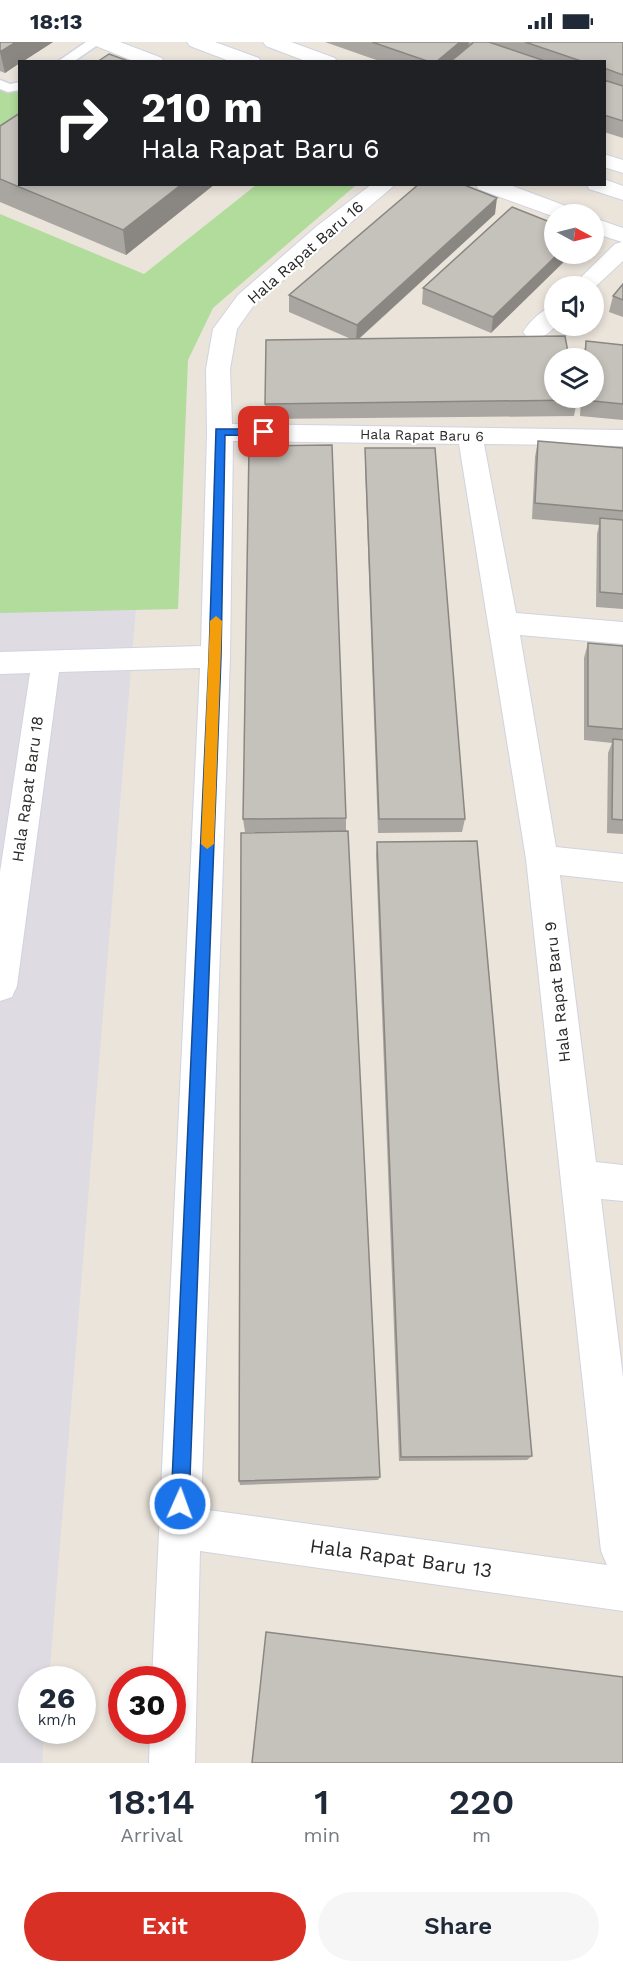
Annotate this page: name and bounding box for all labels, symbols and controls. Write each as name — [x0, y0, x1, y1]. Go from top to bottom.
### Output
text: 18:13 — [30, 9, 82, 34]
text: 210 m — [141, 83, 263, 132]
icon: right — [42, 84, 120, 162]
text: Hala Rapat Baru 6 — [141, 133, 380, 165]
street label: Hala Rapat Baru 16 — [243, 197, 367, 308]
north arrow — [544, 204, 604, 264]
map controls — [544, 204, 604, 408]
button: sound — [544, 276, 604, 336]
button: layers — [544, 348, 604, 408]
pin — [238, 406, 289, 457]
icon: arrive — [247, 415, 280, 448]
street label: Hala Rapat Baru 6 — [360, 426, 484, 444]
street label: Hala Rapat Baru 18 — [8, 715, 47, 863]
street label: Hala Rapat Baru 9 — [541, 921, 574, 1063]
position arrow — [148, 1472, 212, 1536]
street label: Hala Rapat Baru 13 — [308, 1533, 494, 1583]
speed limit sign: 30 — [108, 1666, 186, 1744]
text: 26 — [39, 1680, 75, 1715]
text: km/h — [38, 1711, 76, 1729]
text: 18:14 — [109, 1781, 195, 1823]
text: 1 — [314, 1781, 329, 1823]
text: 220 — [449, 1781, 514, 1823]
text: Arrival — [120, 1823, 183, 1847]
text: min — [303, 1823, 340, 1847]
text: m — [472, 1823, 491, 1847]
button: Exit — [24, 1892, 306, 1961]
button: Share — [318, 1892, 599, 1961]

